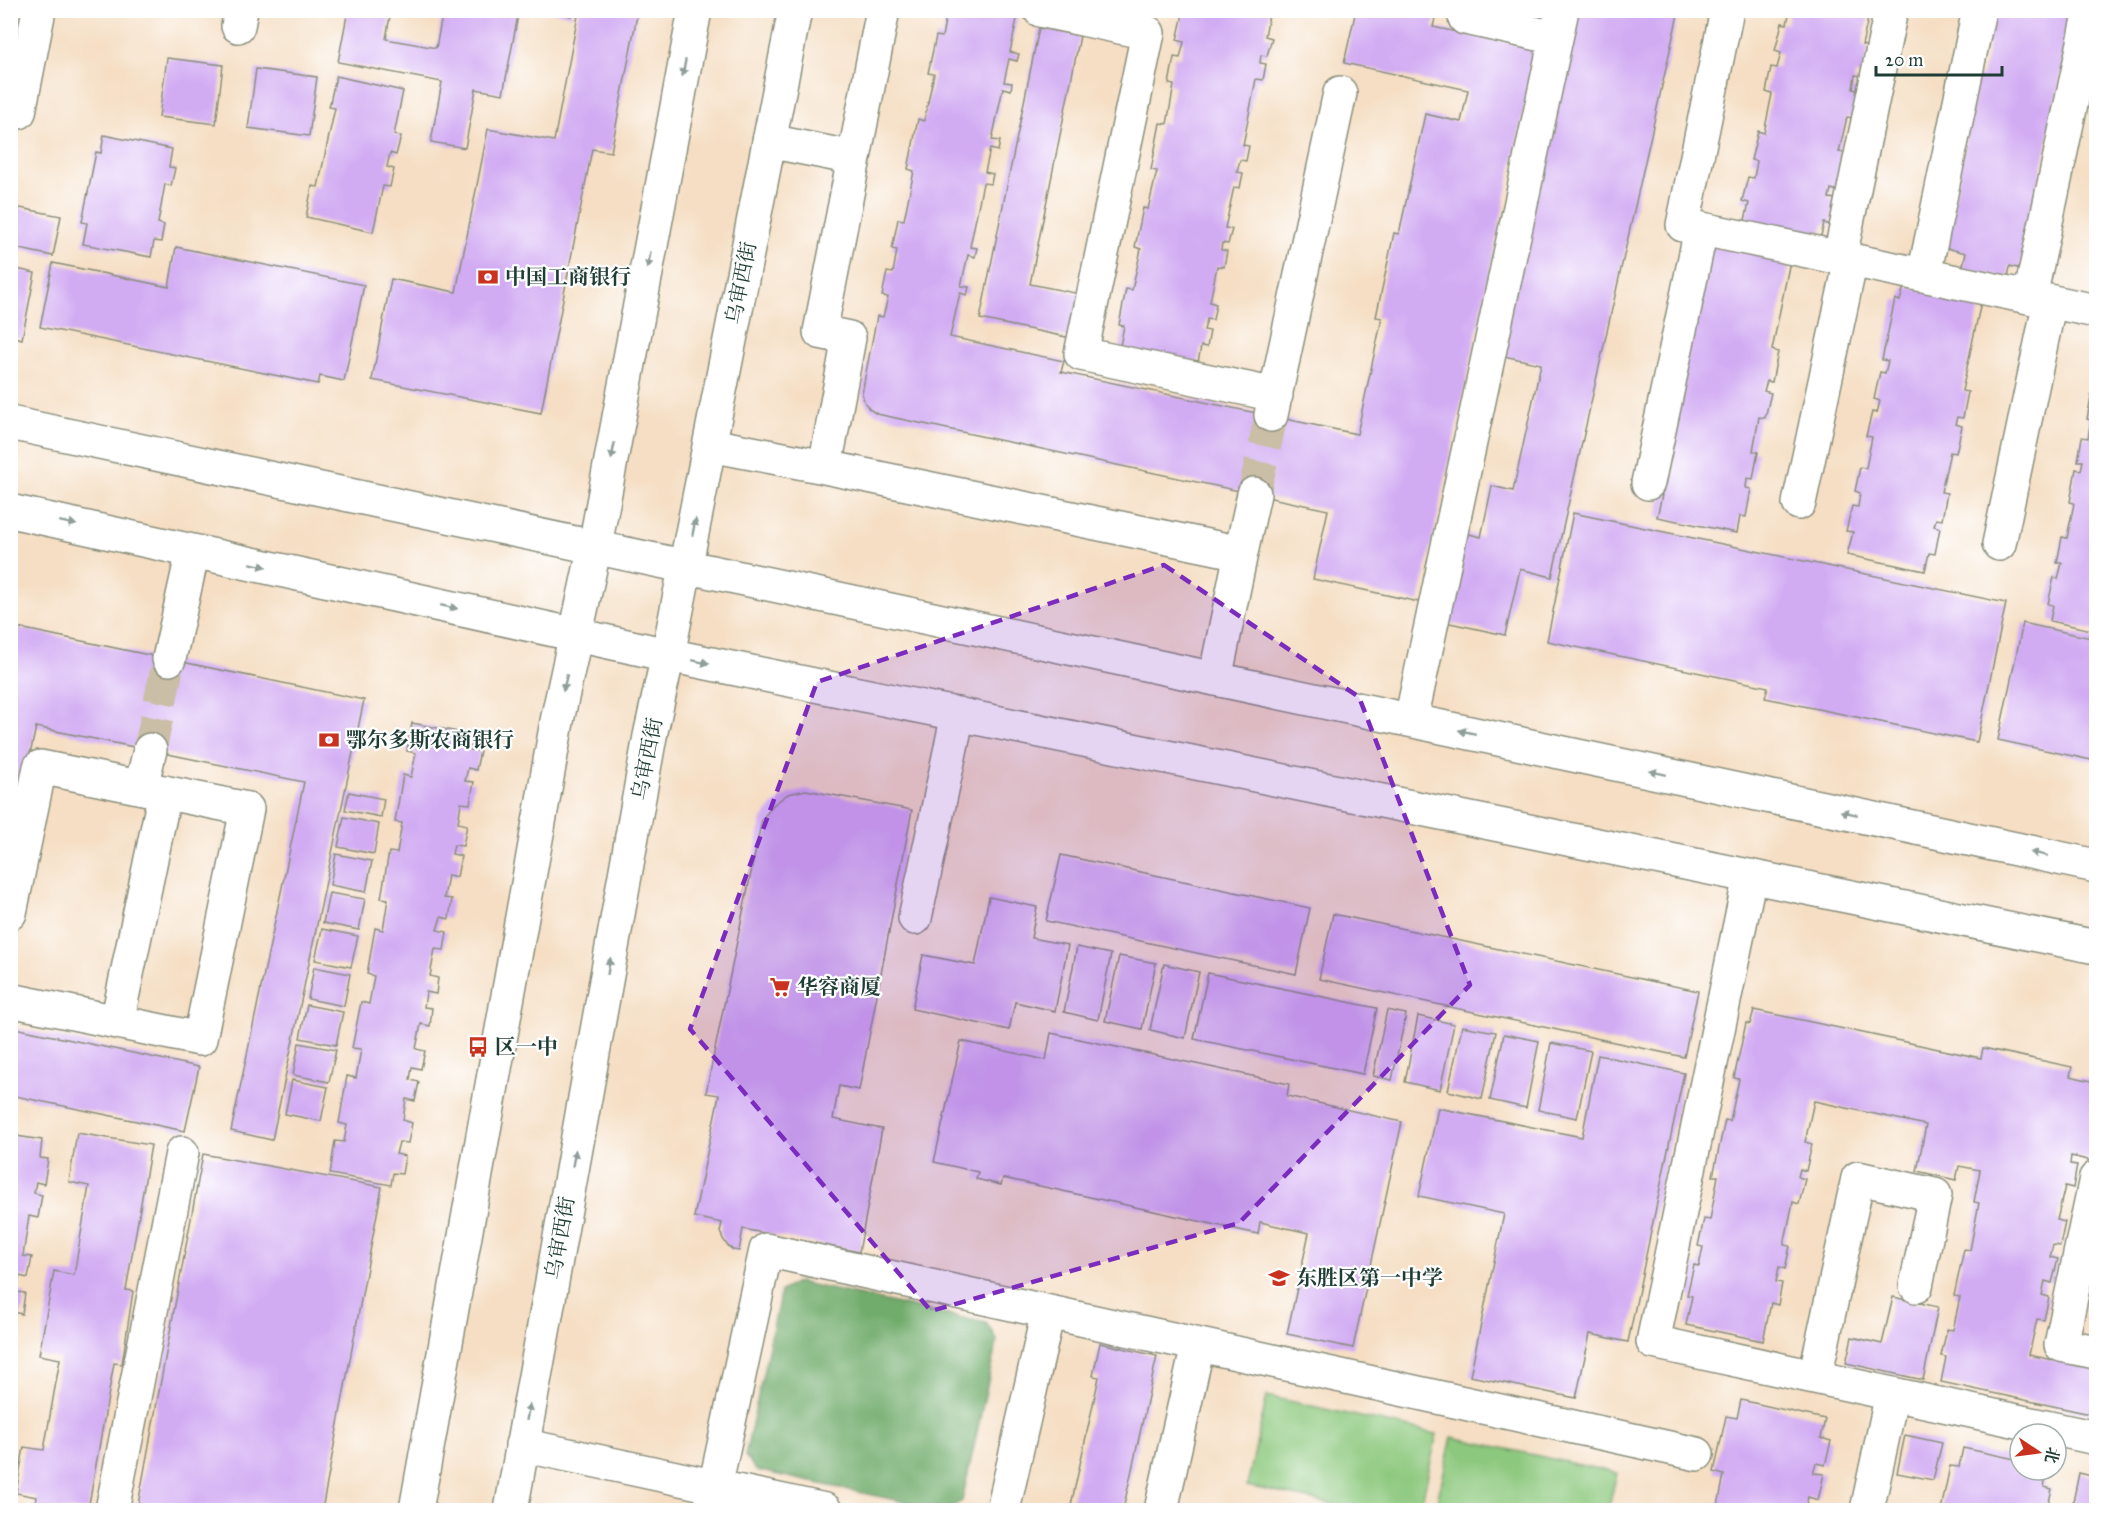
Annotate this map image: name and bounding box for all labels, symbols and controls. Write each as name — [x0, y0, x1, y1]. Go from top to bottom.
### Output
scale bar — [1876, 39, 2002, 77]
text: 20 m — [1885, 49, 1923, 71]
one-way arrow — [679, 59, 688, 78]
street label: 乌审西街 — [720, 239, 762, 327]
one-way arrow — [644, 250, 653, 269]
place label: 中国工商银行 — [505, 264, 631, 290]
bank icon: 中国工商银行 — [476, 265, 500, 289]
one-way arrow — [608, 442, 617, 461]
one-way arrow — [690, 517, 699, 536]
one-way arrow — [58, 519, 77, 528]
one-way arrow — [249, 561, 268, 570]
one-way arrow — [439, 603, 458, 612]
one-way arrow — [691, 658, 710, 667]
one-way arrow — [560, 674, 569, 693]
street label: 乌审西街 — [626, 715, 668, 803]
place label: 鄂尔多斯农商银行 — [346, 727, 514, 753]
one-way arrow — [1457, 727, 1476, 736]
bank icon: 鄂尔多斯农商银行 — [317, 728, 341, 752]
one-way arrow — [1649, 767, 1667, 777]
one-way arrow — [1839, 808, 1858, 817]
one-way arrow — [2030, 849, 2049, 858]
one-way arrow — [605, 956, 614, 975]
place label: 华容商厦 — [797, 974, 881, 1000]
supermarket icon: 华容商厦 — [768, 975, 792, 999]
place label: 区一中 — [495, 1034, 558, 1060]
bus stop icon: 区一中 — [466, 1035, 490, 1059]
one-way arrow — [570, 1148, 579, 1167]
street label: 乌审西街 — [540, 1194, 580, 1282]
place label: 东胜区第一中学 — [1296, 1265, 1443, 1291]
school or university icon: 东胜区第一中学 — [1267, 1266, 1291, 1290]
one-way arrow — [524, 1402, 533, 1421]
north arrow — [2008, 1422, 2068, 1482]
text: 北 — [2041, 1445, 2063, 1465]

